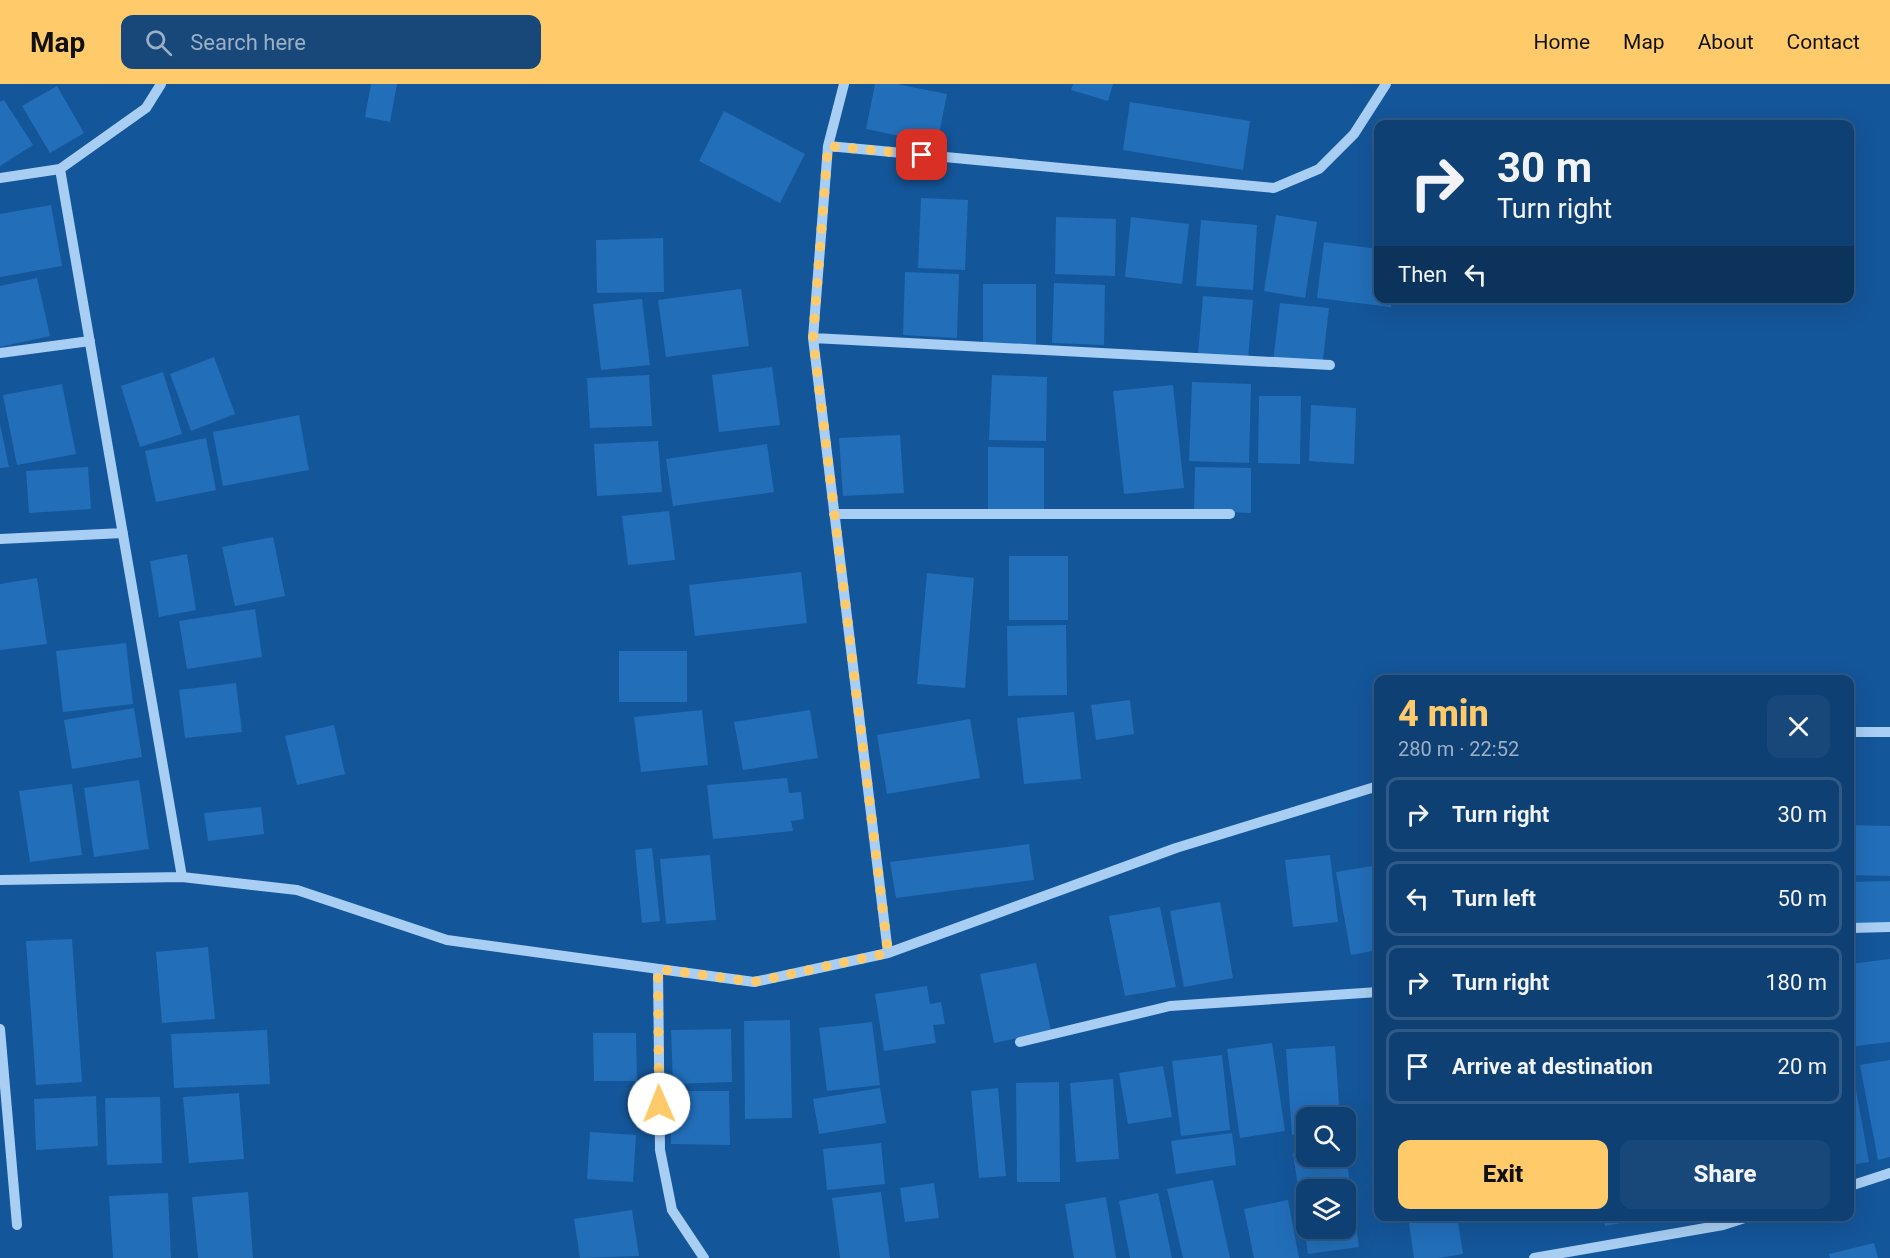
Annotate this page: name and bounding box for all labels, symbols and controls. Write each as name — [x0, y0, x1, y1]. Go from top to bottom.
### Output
search box — [121, 15, 541, 69]
text: Map — [30, 26, 85, 59]
icon: search — [142, 26, 175, 59]
text: Search here — [190, 30, 306, 55]
text: Home — [1534, 30, 1590, 54]
text: Map — [1623, 30, 1665, 54]
text: About — [1698, 30, 1754, 54]
text: Contact — [1787, 30, 1860, 54]
pin — [896, 129, 947, 180]
icon: arrive — [905, 138, 938, 171]
text: 30 m — [1497, 143, 1592, 192]
icon: right — [1398, 144, 1476, 222]
text: Turn right — [1497, 193, 1612, 225]
icon: left — [1459, 258, 1492, 291]
text: Then — [1398, 262, 1447, 287]
text: 4 min — [1398, 693, 1489, 735]
button: close — [1767, 695, 1830, 758]
text: 280 m · 22:52 — [1398, 737, 1519, 761]
icon: right — [1401, 798, 1434, 831]
text: Turn right — [1452, 802, 1549, 827]
text: 30 m — [1778, 802, 1827, 827]
icon: left — [1401, 882, 1434, 915]
text: Turn left — [1452, 886, 1536, 911]
text: 50 m — [1778, 886, 1827, 911]
icon: right — [1401, 966, 1434, 999]
text: Turn right — [1452, 970, 1549, 995]
text: 180 m — [1765, 970, 1827, 995]
icon: arrive — [1401, 1050, 1434, 1083]
text: Arrive at destination — [1452, 1054, 1653, 1079]
text: 20 m — [1778, 1054, 1827, 1079]
position arrow — [627, 1072, 691, 1136]
map controls — [1296, 1107, 1356, 1239]
button: search — [1296, 1107, 1356, 1167]
button: Exit — [1398, 1140, 1608, 1209]
button: Share — [1620, 1140, 1830, 1209]
button: layers — [1296, 1179, 1356, 1239]

